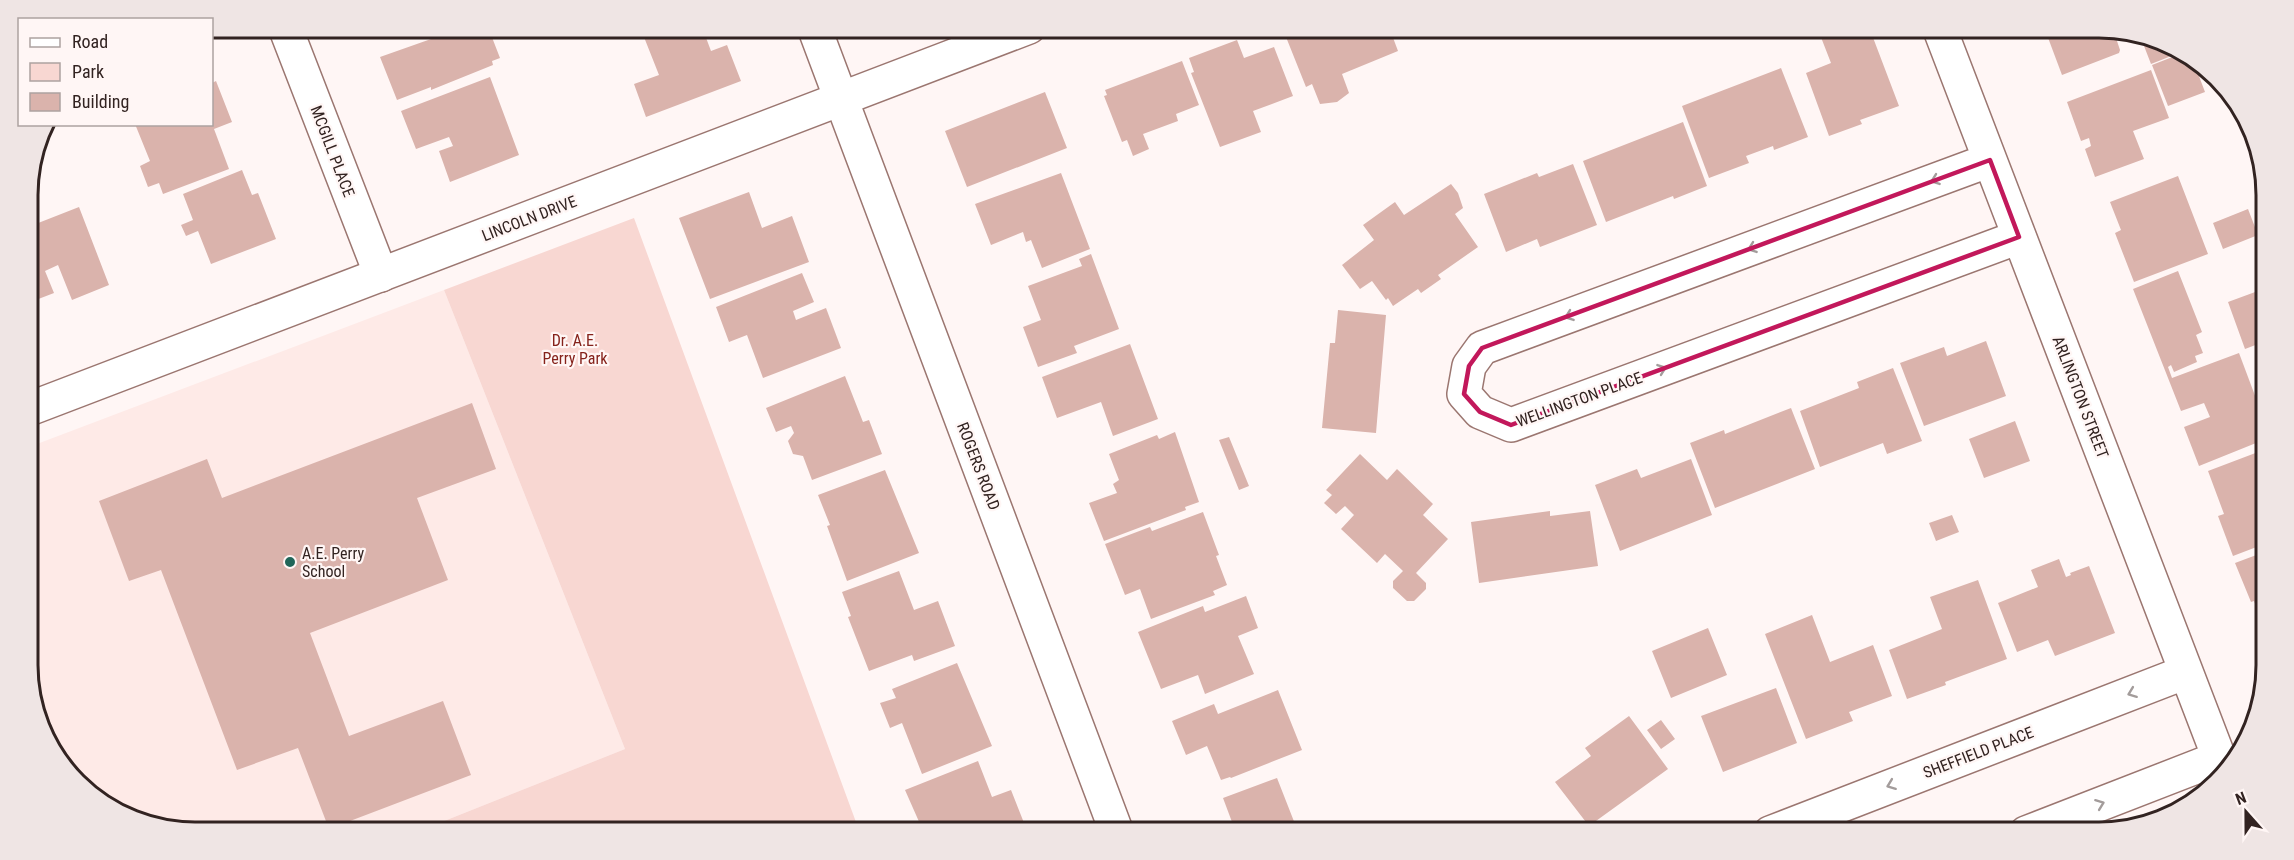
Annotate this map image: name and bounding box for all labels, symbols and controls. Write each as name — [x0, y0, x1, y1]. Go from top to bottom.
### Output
legend — [18, 18, 213, 126]
text: Road — [72, 31, 108, 52]
text: Park — [72, 61, 104, 82]
text: Building — [72, 91, 129, 112]
street label: MCGILL PLACE — [306, 103, 359, 200]
one-way arrow — [1930, 173, 1941, 186]
street label: LINCOLN DRIVE — [479, 192, 579, 245]
one-way arrow — [1747, 241, 1758, 254]
one-way arrow — [1564, 309, 1575, 321]
park label: Dr. A.E. Perry Park — [542, 331, 608, 368]
street label: ARLINGTON STREET — [2048, 333, 2113, 461]
one-way arrow — [1656, 364, 1667, 376]
street label: WELLINGTON PLACE — [1514, 368, 1645, 431]
street label: ROGERS ROAD — [953, 420, 1004, 513]
place label: A.E. Perry School — [302, 544, 364, 581]
marker: A.E. Perry School — [283, 555, 297, 569]
one-way arrow — [2127, 685, 2137, 698]
street label: SHEFFIELD PLACE — [1920, 723, 2036, 782]
one-way arrow — [1886, 778, 1897, 790]
north arrow — [2216, 782, 2276, 842]
text: N — [2233, 788, 2249, 809]
one-way arrow — [2094, 799, 2105, 811]

